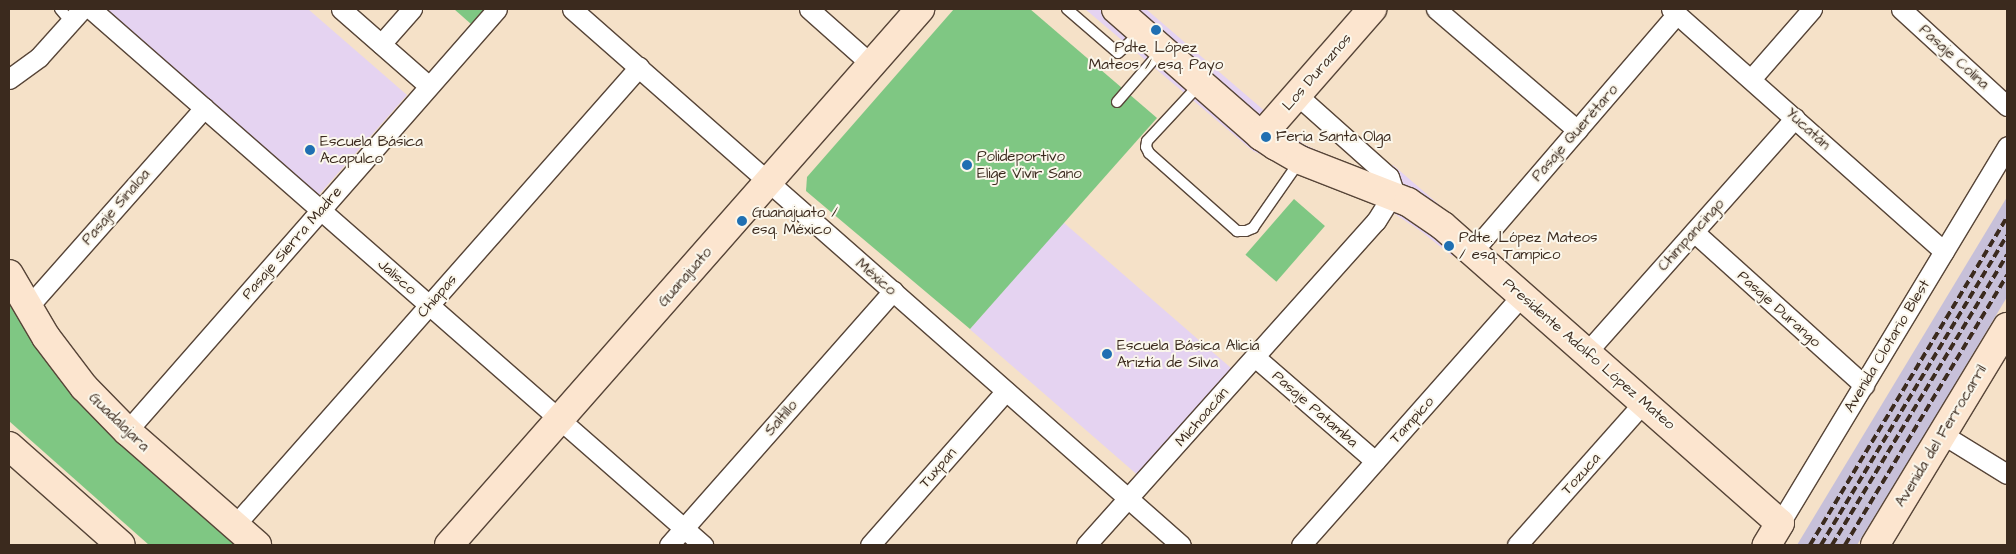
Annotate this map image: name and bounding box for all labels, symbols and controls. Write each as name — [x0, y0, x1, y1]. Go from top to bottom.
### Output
street label: Pasaje Colina — [1915, 21, 1993, 93]
marker: Pdte. López Mateos / esq. Payo — [1150, 24, 1162, 36]
street label: Los Duraznos — [1279, 30, 1355, 114]
place label: Pdte. López Mateos / esq. Payo — [1089, 38, 1223, 73]
street label: Pasaje Querétaro — [1528, 81, 1622, 185]
street label: Yucatán — [1782, 104, 1834, 154]
place label: Feria Santa Olga — [1276, 128, 1391, 146]
marker: Feria Santa Olga — [1260, 131, 1272, 143]
place label: Escuela Básica Acapulco — [320, 132, 423, 167]
marker: Escuela Básica Acapulco — [304, 144, 316, 156]
place label: Polideportivo Elige Vivir Sano — [977, 147, 1082, 182]
marker: Polideportivo Elige Vivir Sano — [961, 159, 973, 171]
street label: Pasaje Sinaloa — [78, 165, 154, 249]
street label: Pasaje Sierra Madre — [238, 183, 346, 303]
street label: Chimpancingo — [1654, 195, 1728, 275]
place label: Guanajuato / esq. México — [752, 203, 838, 238]
marker: Guanajuato / esq. México — [736, 215, 748, 227]
place label: Pdte. López Mateos / esq. Tampico — [1459, 228, 1597, 263]
marker: Pdte. López Mateos / esq. Tampico — [1443, 240, 1455, 252]
street label: Guanajuato — [654, 243, 716, 311]
street label: Jalisco — [374, 255, 420, 299]
street label: México — [852, 255, 900, 299]
street label: Pasaje Durango — [1734, 267, 1824, 351]
street label: Chiapas — [413, 271, 461, 321]
street label: Presidente Adolfo López Mateo — [1499, 274, 1679, 434]
street label: Avenida Clotario Blest — [1840, 276, 1934, 416]
place label: Escuela Básica Alicia Ariztía de Silva — [1117, 336, 1259, 371]
marker: Escuela Básica Alicia Ariztía de Silva — [1101, 348, 1113, 360]
street label: Avenida del Ferrocarril — [1891, 362, 1991, 510]
street label: Pasaje Patamba — [1268, 367, 1362, 451]
street label: Michoacán — [1171, 384, 1233, 450]
street label: Guadalajara — [85, 389, 153, 455]
street label: Tampico — [1386, 393, 1438, 447]
street label: Saltillo — [761, 397, 801, 439]
street label: Tuxpan — [916, 444, 960, 492]
street label: Tozuca — [1558, 449, 1604, 499]

